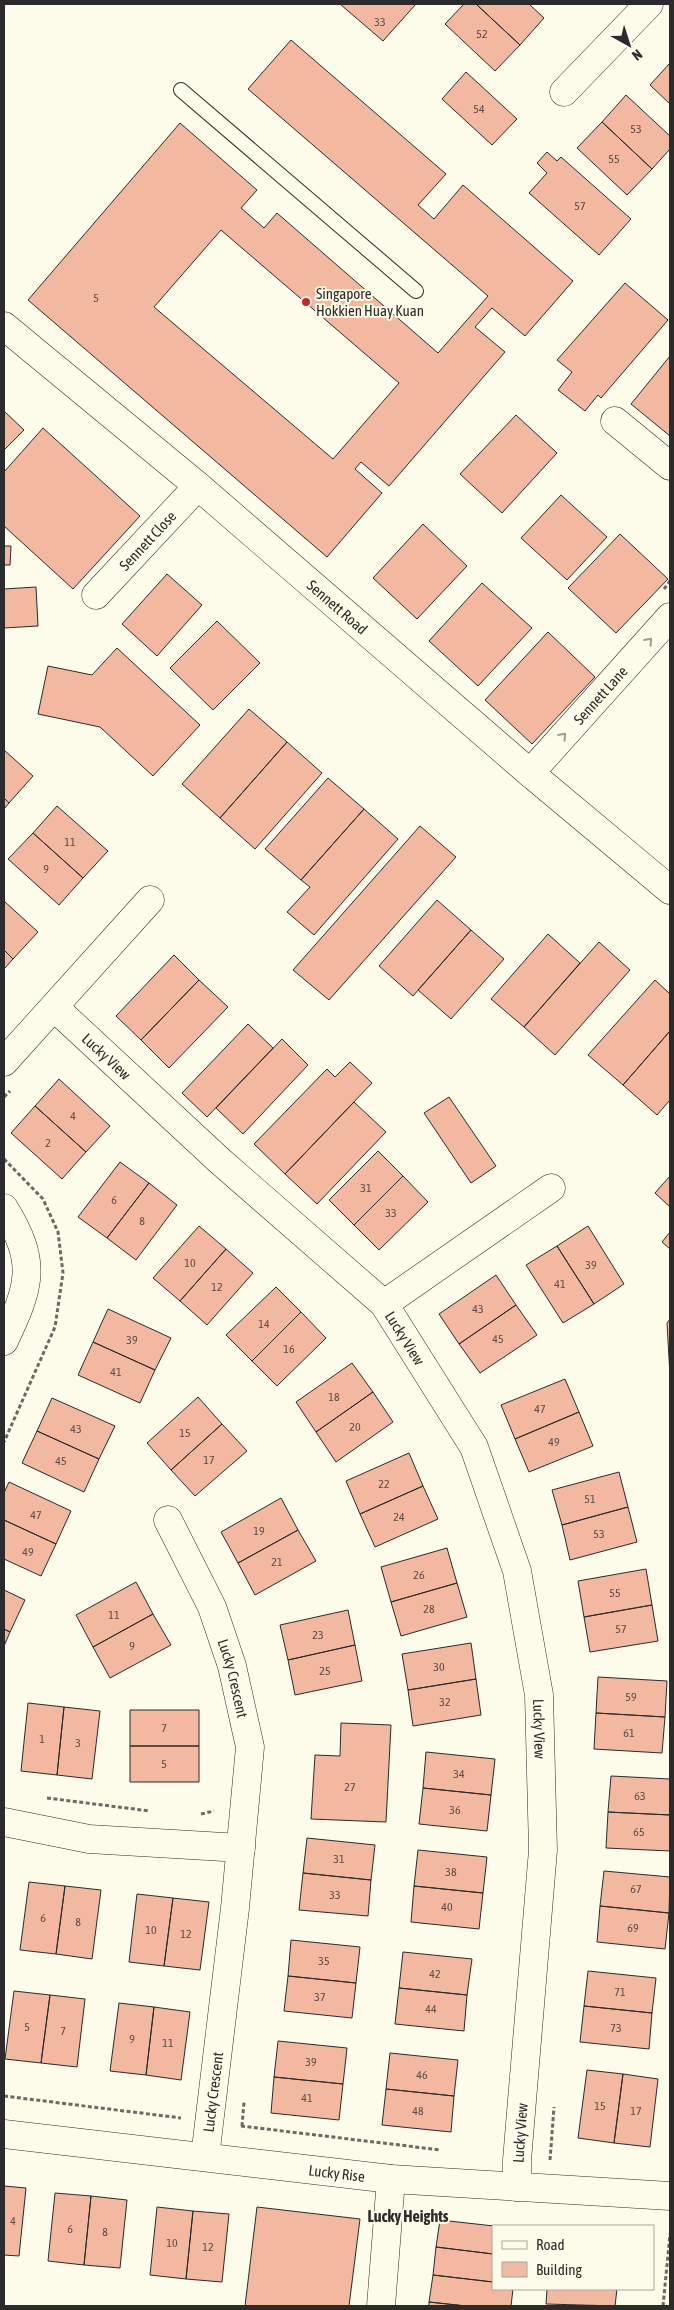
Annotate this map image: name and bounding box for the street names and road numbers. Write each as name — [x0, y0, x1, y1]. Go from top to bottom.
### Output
street label: Sennett Close — [115, 507, 179, 573]
street label: Sennett Road — [304, 576, 371, 637]
street label: Sennett Lane — [570, 662, 631, 727]
street label: Lucky View — [79, 1029, 135, 1083]
street label: Lucky View — [382, 1308, 428, 1368]
street label: Lucky Crescent — [215, 1637, 252, 1719]
street label: Lucky View — [531, 1699, 549, 1759]
street label: Lucky Crescent — [200, 2051, 226, 2133]
street label: Lucky View — [509, 2103, 531, 2163]
street label: Lucky Rise — [308, 2161, 366, 2184]

